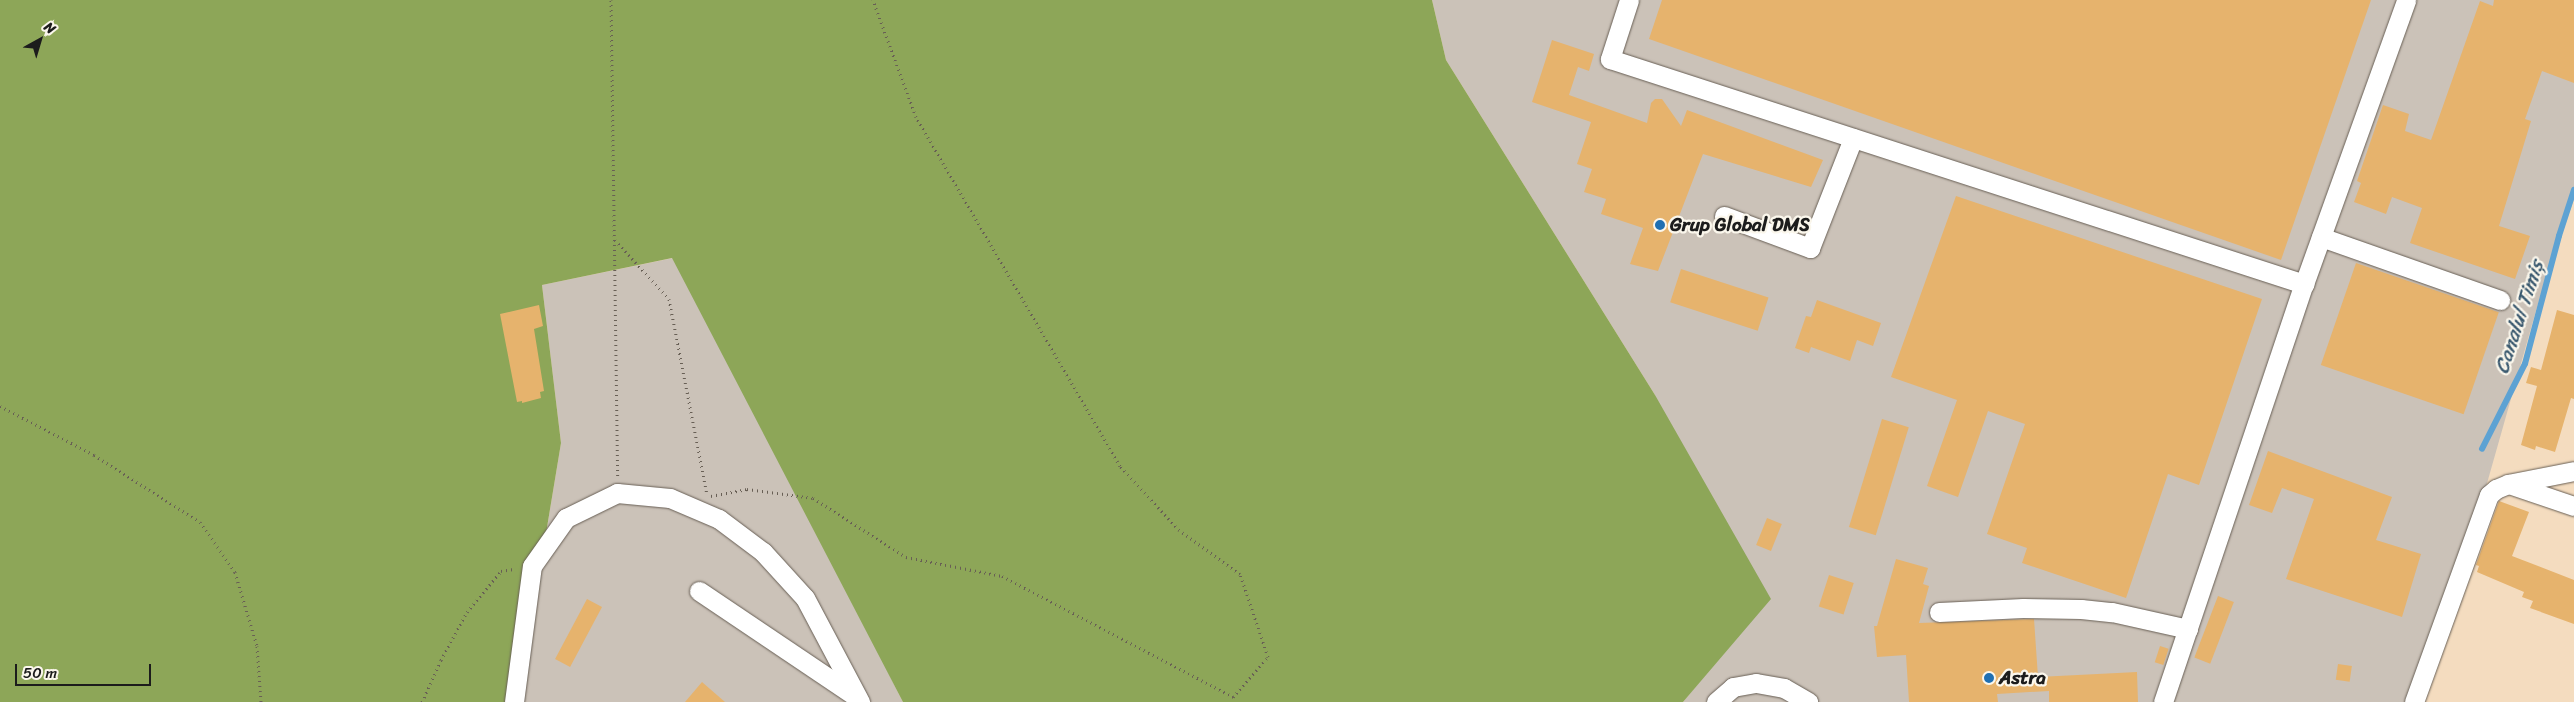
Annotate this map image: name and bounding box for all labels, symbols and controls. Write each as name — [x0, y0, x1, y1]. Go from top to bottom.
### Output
north arrow — [15, 15, 65, 65]
text: N — [38, 15, 61, 41]
place label: Grup Global DMS — [1670, 214, 1809, 236]
marker: Grup Global DMS — [1654, 219, 1666, 231]
water label: Canalul Timiș — [2489, 257, 2549, 377]
scale bar — [18, 654, 154, 686]
text: 50 m — [23, 660, 57, 686]
place label: Astra — [1999, 667, 2046, 689]
marker: Astra — [1983, 672, 1995, 684]

